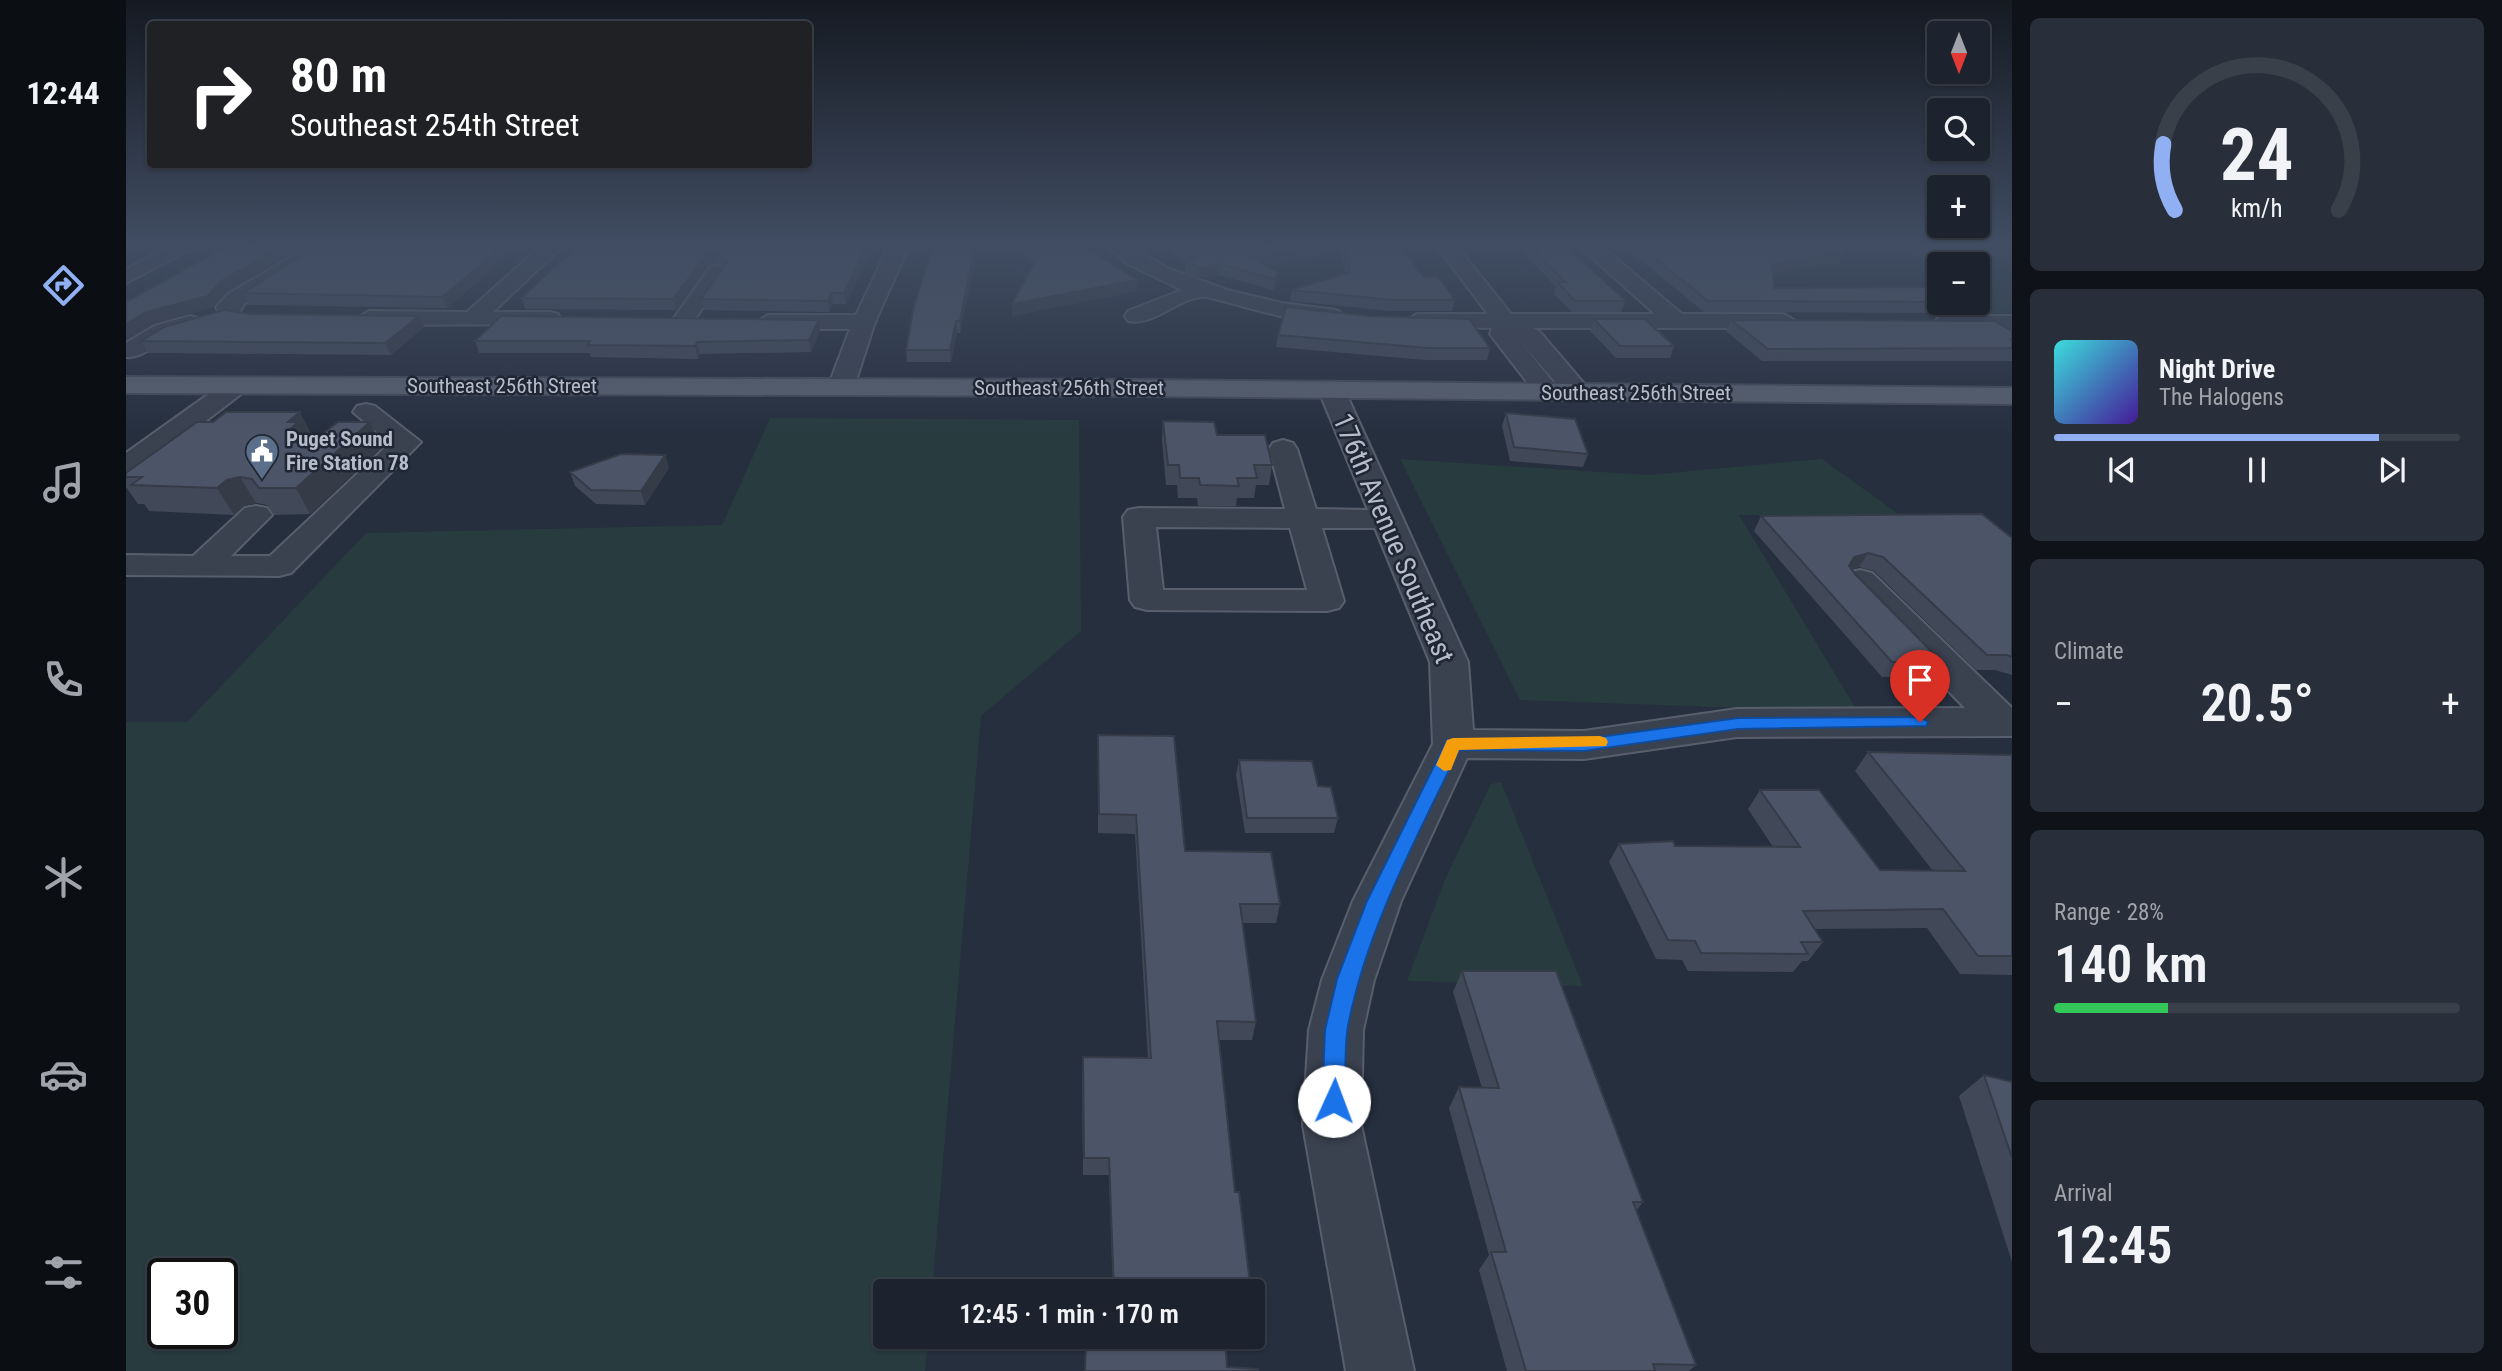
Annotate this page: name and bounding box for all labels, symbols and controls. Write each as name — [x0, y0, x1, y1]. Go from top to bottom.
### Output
north arrow — [1927, 21, 1990, 84]
map controls — [1927, 21, 1990, 315]
text: 80 m — [290, 47, 387, 104]
icon: right — [175, 49, 266, 140]
text: 12:44 — [26, 74, 100, 112]
button: search — [1927, 98, 1990, 161]
text: Southeast 254th Street — [290, 106, 579, 144]
text: 24 — [2220, 113, 2294, 199]
button: + — [1927, 175, 1990, 238]
text: km/h — [2231, 194, 2283, 223]
button: − — [1927, 252, 1990, 315]
icon: directions — [39, 261, 88, 310]
text: Night Drive — [2159, 354, 2275, 384]
street label: Southeast 256th Street — [407, 374, 597, 398]
street label: Southeast 256th Street — [974, 376, 1164, 400]
street label: Southeast 256th Street — [1541, 381, 1731, 405]
text: The Halogens — [2159, 384, 2284, 411]
street label: 176th Avenue Southeast — [1326, 408, 1461, 668]
place label: Puget Sound Fire Station 78 — [286, 427, 409, 475]
public building icon: Puget Sound Fire Station 78 — [243, 432, 281, 481]
icon: previous — [2103, 451, 2141, 489]
icon: pause — [2238, 451, 2276, 489]
icon: next — [2373, 451, 2411, 489]
icon: music — [39, 458, 88, 507]
text: Climate — [2054, 638, 2124, 665]
pin — [1890, 650, 1950, 722]
icon: phone — [39, 655, 88, 704]
icon: arrive — [1901, 661, 1939, 699]
text: 20.5° — [2200, 673, 2314, 734]
text: − — [2054, 682, 2073, 726]
text: + — [2441, 682, 2460, 726]
icon: climate — [39, 853, 88, 902]
text: Range · 28% — [2054, 899, 2164, 926]
text: 140 km — [2054, 934, 2208, 995]
icon: car — [39, 1050, 88, 1099]
position arrow — [1297, 1064, 1371, 1138]
text: Arrival — [2054, 1180, 2113, 1207]
text: 12:45 — [2054, 1215, 2172, 1276]
icon: filters — [39, 1248, 88, 1297]
speed limit sign: 30 — [147, 1258, 238, 1349]
text: 12:45 · 1 min · 170 m — [959, 1299, 1179, 1329]

